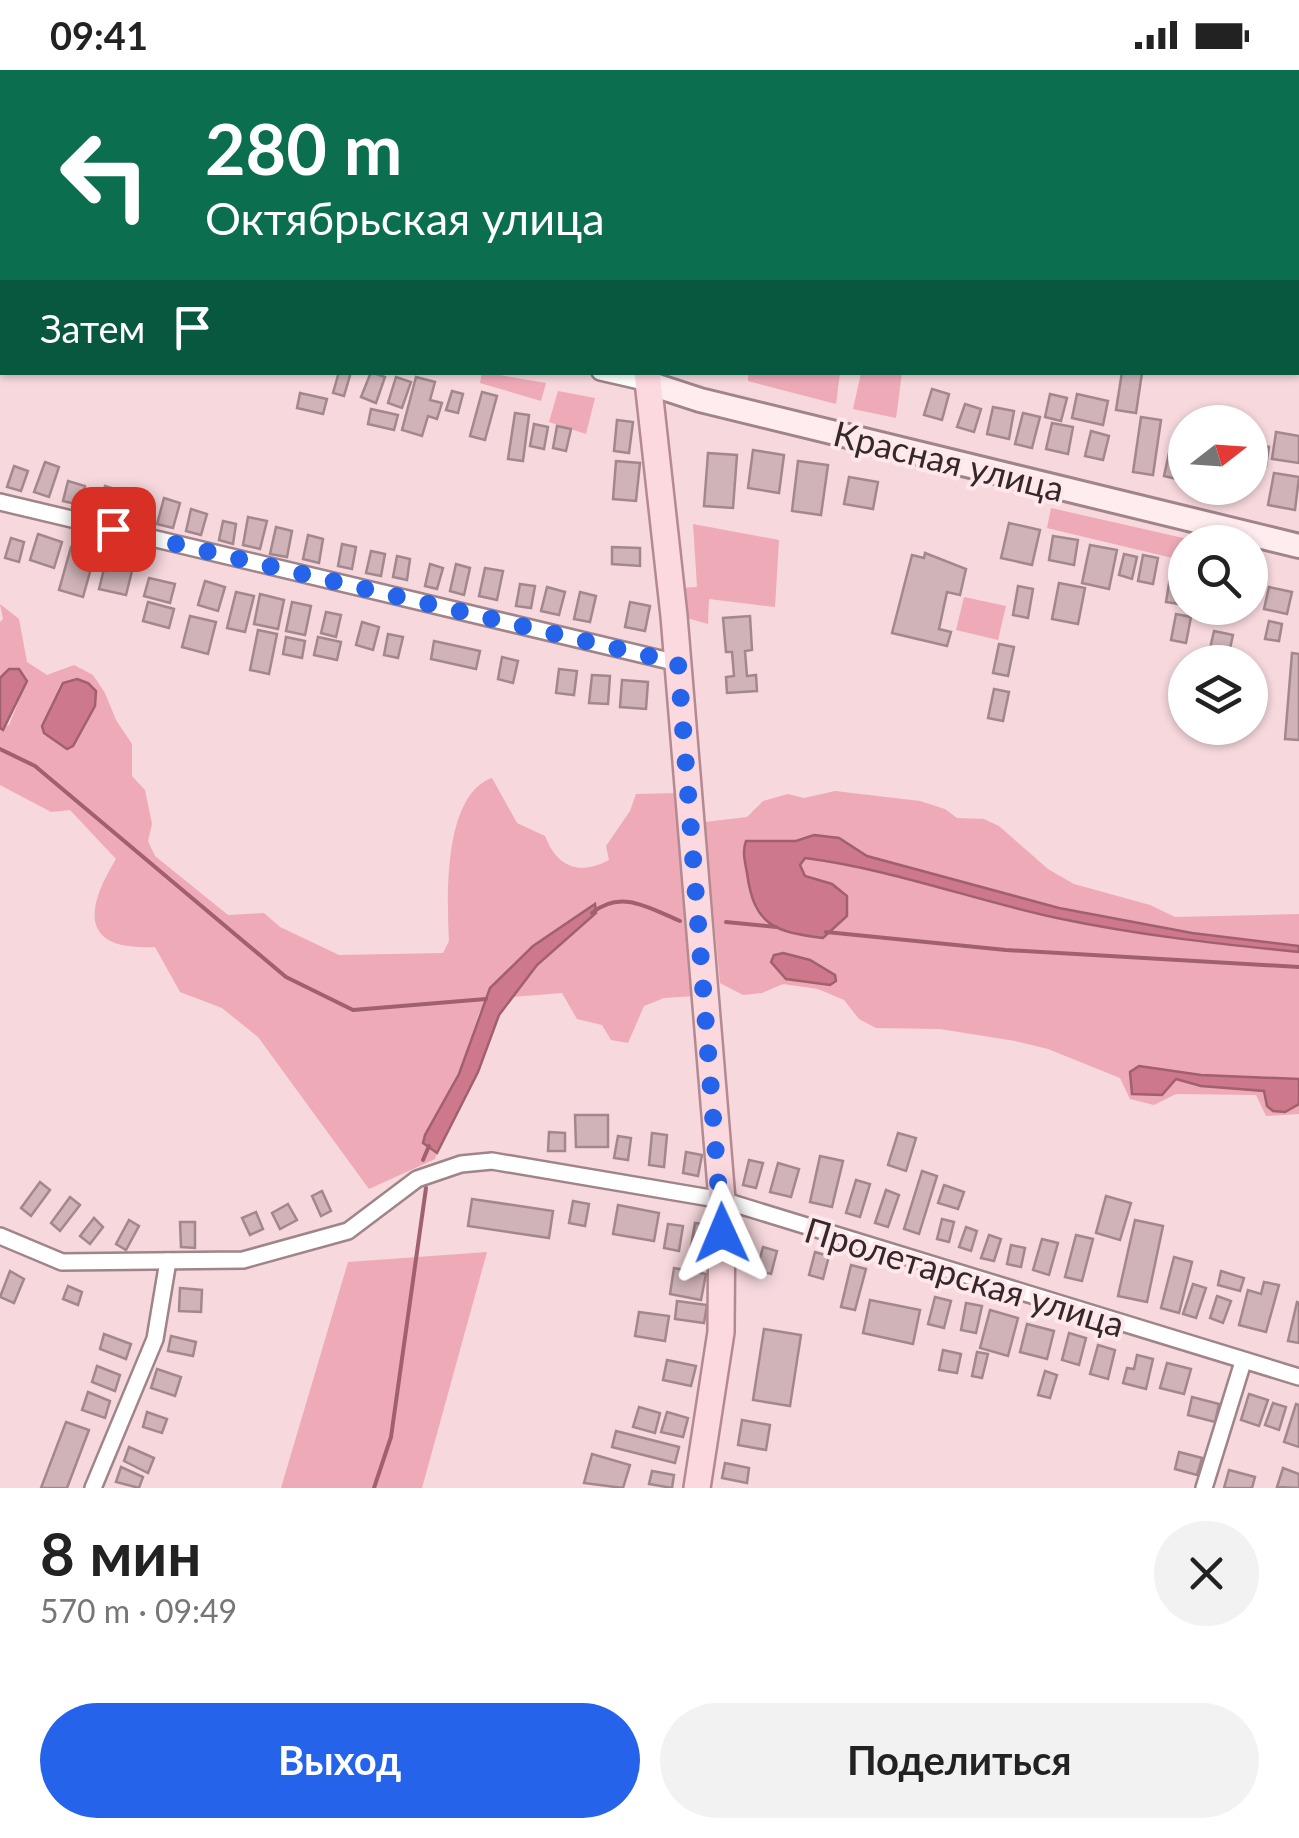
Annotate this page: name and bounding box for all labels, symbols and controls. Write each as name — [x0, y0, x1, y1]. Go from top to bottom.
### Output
text: 09:41 — [50, 12, 148, 58]
text: 280 m — [205, 106, 402, 190]
icon: left — [40, 110, 170, 240]
text: Октябрьская улица — [205, 191, 605, 245]
icon: arrive — [165, 300, 220, 355]
text: Затем — [40, 305, 145, 351]
north arrow — [1168, 405, 1268, 505]
map controls — [1168, 405, 1268, 745]
street label: Красная улица — [830, 411, 1068, 509]
pin — [71, 487, 156, 572]
icon: arrive — [86, 502, 141, 557]
button: search — [1168, 525, 1268, 625]
button: layers — [1168, 645, 1268, 745]
position arrow — [670, 1181, 774, 1285]
street label: Пролетарская улица — [800, 1207, 1130, 1345]
text: 8 мин — [40, 1517, 202, 1589]
button: close — [1154, 1521, 1259, 1626]
text: 570 m · 09:49 — [40, 1591, 237, 1630]
button: Выход — [40, 1703, 640, 1818]
button: Поделиться — [660, 1703, 1259, 1818]

